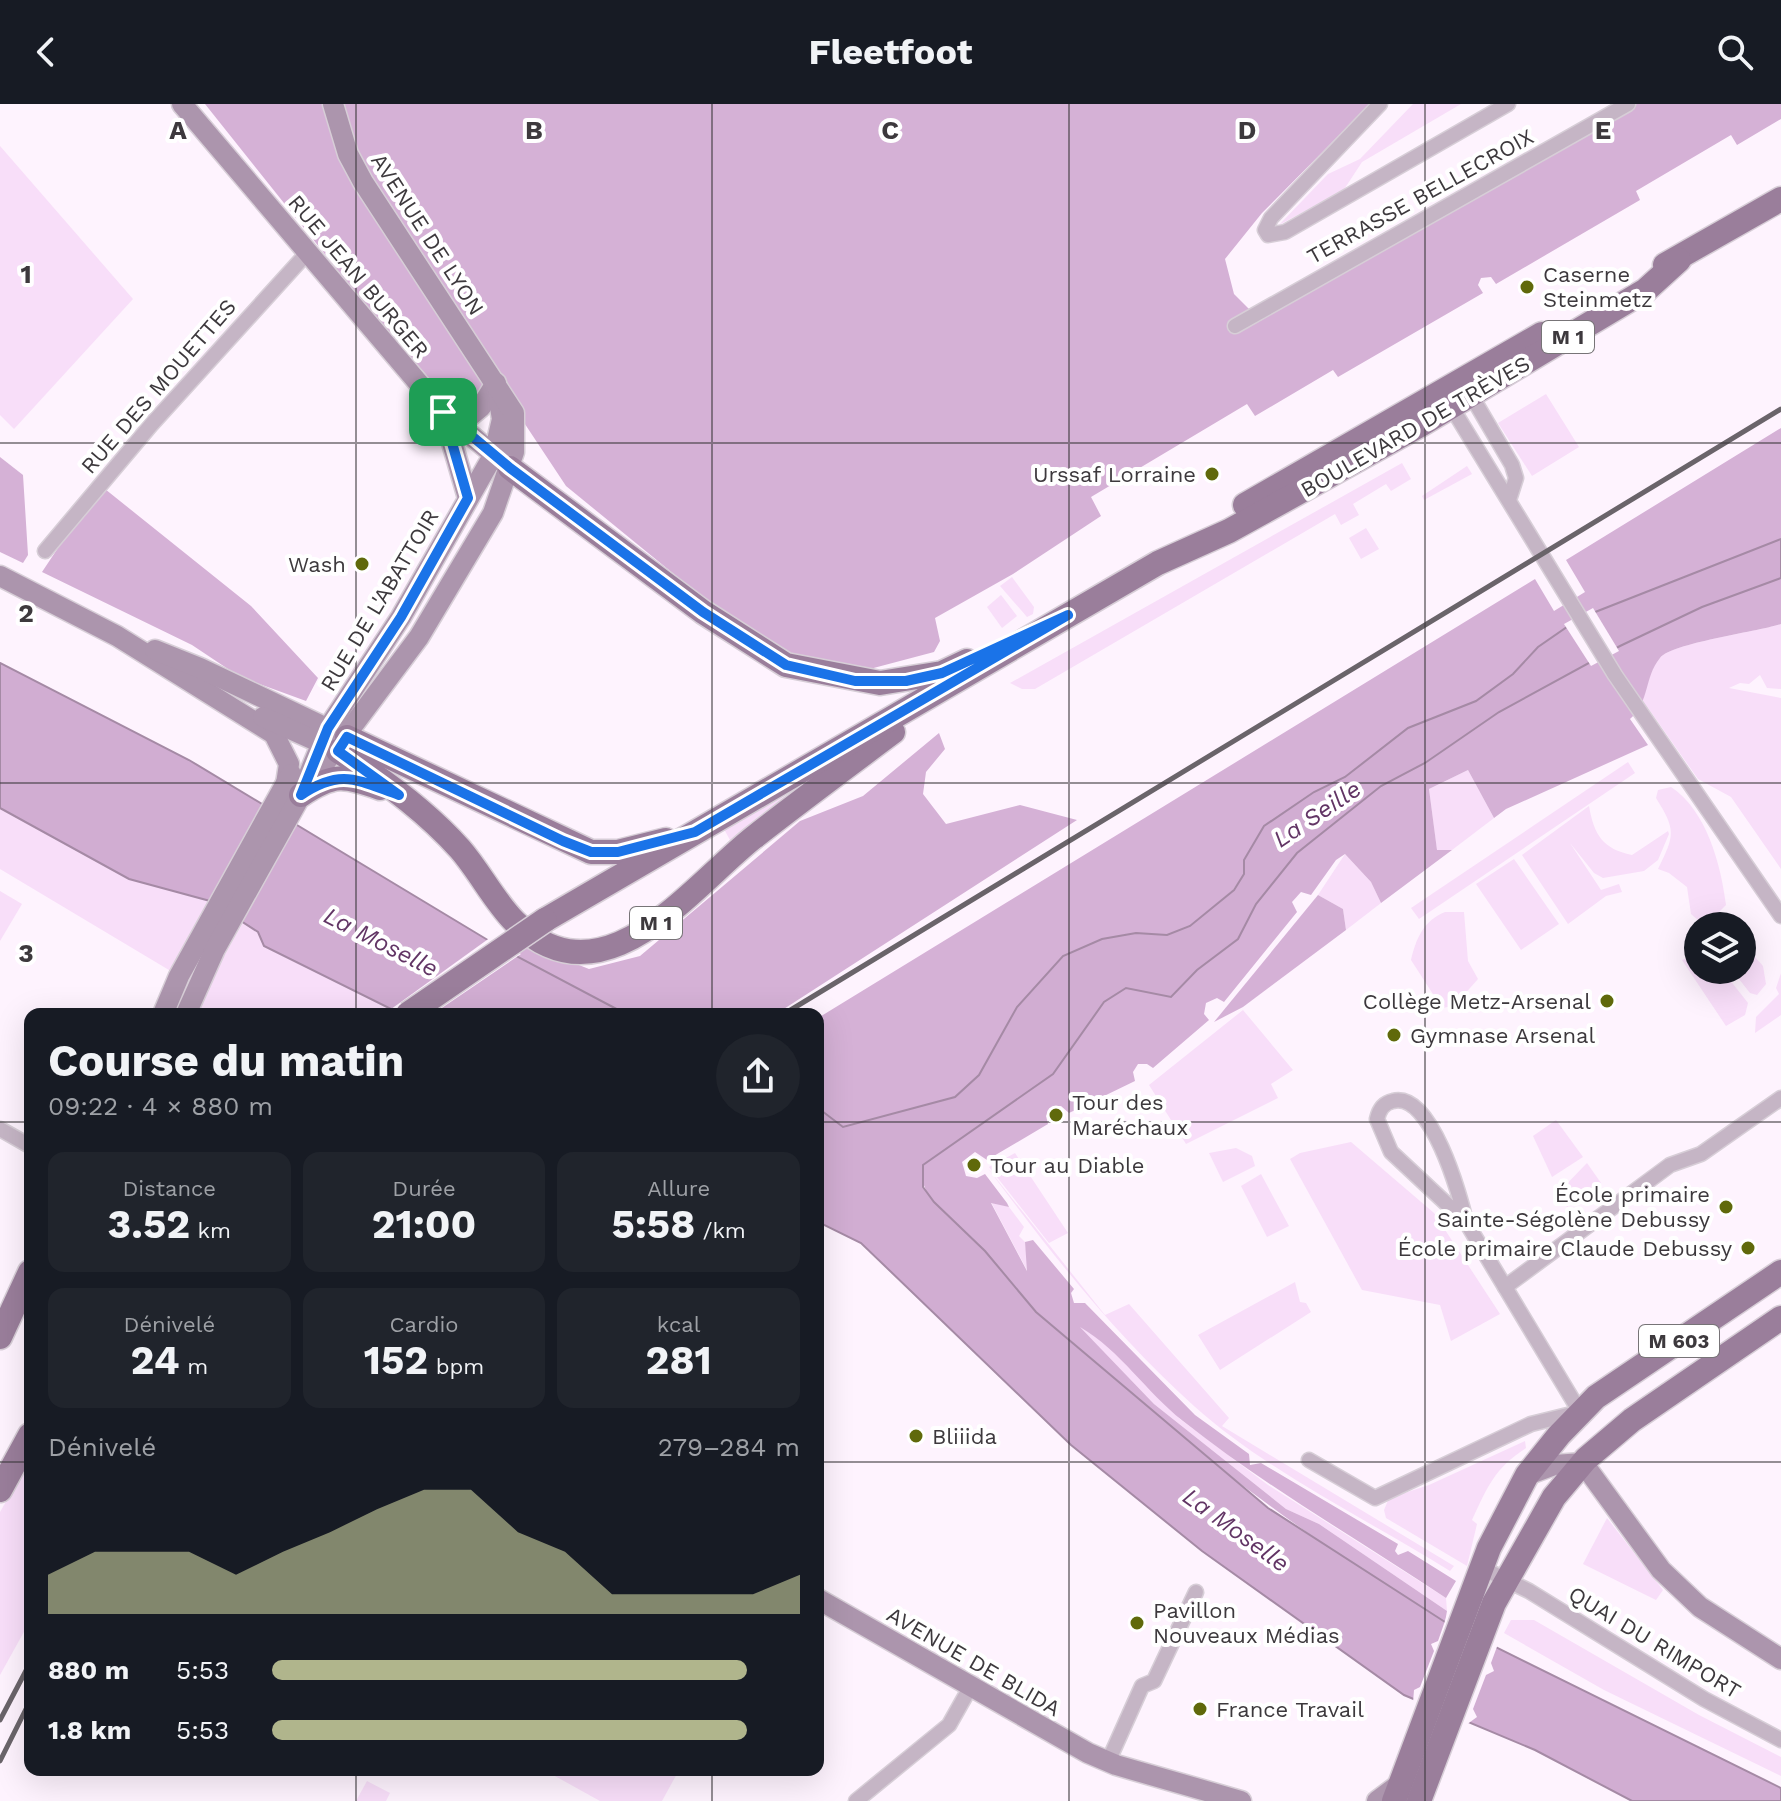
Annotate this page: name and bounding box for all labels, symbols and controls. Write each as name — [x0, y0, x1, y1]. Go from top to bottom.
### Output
icon: back — [24, 30, 68, 74]
icon: search — [1713, 30, 1757, 74]
text: Fleetfoot — [808, 31, 973, 73]
text: A — [169, 115, 187, 145]
text: B — [525, 115, 543, 145]
text: C — [881, 115, 899, 145]
text: D — [1238, 115, 1256, 145]
text: E — [1595, 115, 1611, 145]
street label: TERRASSE BELLECROIX — [1303, 124, 1538, 269]
street label: AVENUE DE LYON — [366, 149, 489, 320]
street label: RUE JEAN BURGER — [283, 190, 434, 363]
text: 1 — [20, 259, 32, 289]
place label: Caserne Steinmetz — [1543, 262, 1653, 312]
marker: Caserne Steinmetz — [1518, 278, 1536, 296]
street label: RUE DES MOUETTES — [76, 294, 241, 479]
road number: M 1 — [1542, 321, 1594, 353]
street label: BOULEVARD DE TRÈVES — [1296, 351, 1534, 502]
pin — [409, 378, 477, 446]
icon: arrive — [421, 390, 465, 434]
place label: Urssaf Lorraine — [1033, 462, 1196, 487]
marker: Urssaf Lorraine — [1203, 465, 1221, 483]
street label: RUE DE L'ABATTOIR — [315, 505, 444, 696]
place label: Wash — [288, 552, 346, 577]
marker: Wash — [353, 555, 371, 573]
text: 2 — [18, 598, 34, 628]
water label: La Seille — [1268, 775, 1366, 853]
water label: La Moselle — [319, 901, 443, 983]
road number: M 1 — [630, 907, 682, 939]
map controls — [1684, 912, 1756, 984]
button: layers — [1684, 912, 1756, 984]
text: 3 — [18, 938, 34, 968]
place label: Collège Metz-Arsenal — [1363, 989, 1591, 1014]
marker: Collège Metz-Arsenal — [1598, 992, 1616, 1010]
place label: Gymnase Arsenal — [1410, 1023, 1595, 1048]
marker: Gymnase Arsenal — [1385, 1026, 1403, 1044]
button: share — [716, 1034, 800, 1118]
text: Course du matin — [48, 1035, 404, 1087]
place label: Tour des Maréchaux — [1072, 1090, 1188, 1140]
text: 09:22 · 4 × 880 m — [48, 1091, 273, 1121]
marker: Tour des Maréchaux — [1047, 1106, 1065, 1124]
place label: Tour au Diable — [990, 1153, 1144, 1178]
marker: Tour au Diable — [965, 1156, 983, 1174]
text: Distance — [123, 1176, 216, 1201]
text: Durée — [392, 1176, 456, 1201]
text: Allure — [647, 1176, 710, 1201]
place label: École primaire Sainte-Ségolène Debussy — [1437, 1182, 1711, 1232]
marker: École primaire Sainte-Ségolène Debussy — [1717, 1198, 1735, 1216]
text: 3.52 — [108, 1201, 190, 1248]
text: 21:00 — [372, 1201, 476, 1248]
text: 5:58 — [611, 1201, 695, 1248]
text: km — [190, 1218, 231, 1243]
text: /km — [695, 1218, 746, 1243]
place label: École primaire Claude Debussy — [1398, 1236, 1733, 1261]
marker: École primaire Claude Debussy — [1739, 1239, 1757, 1257]
text: Dénivelé — [124, 1312, 215, 1337]
text: Cardio — [389, 1312, 459, 1337]
text: kcal — [657, 1312, 700, 1337]
road number: M 603 — [1639, 1325, 1719, 1357]
text: 24 — [130, 1337, 180, 1384]
text: 152 — [364, 1337, 428, 1384]
text: 281 — [646, 1337, 712, 1384]
text: m — [180, 1354, 208, 1379]
text: bpm — [428, 1354, 484, 1379]
place label: Bliiida — [932, 1424, 997, 1449]
marker: Bliiida — [907, 1427, 925, 1445]
text: Dénivelé — [48, 1432, 156, 1462]
text: 279–284 m — [658, 1432, 800, 1462]
water label: La Moselle — [1177, 1482, 1295, 1578]
street label: QUAI DU RIMPORT — [1564, 1581, 1745, 1704]
place label: Pavillon Nouveaux Médias — [1153, 1598, 1340, 1648]
street label: AVENUE DE BLIDA — [883, 1602, 1065, 1721]
marker: Pavillon Nouveaux Médias — [1128, 1614, 1146, 1632]
text: 880 m — [48, 1655, 129, 1685]
text: 5:53 — [176, 1655, 229, 1685]
place label: France Travail — [1216, 1697, 1364, 1722]
marker: France Travail — [1191, 1700, 1209, 1718]
text: 1.8 km — [48, 1715, 131, 1745]
text: 5:53 — [176, 1715, 229, 1745]

